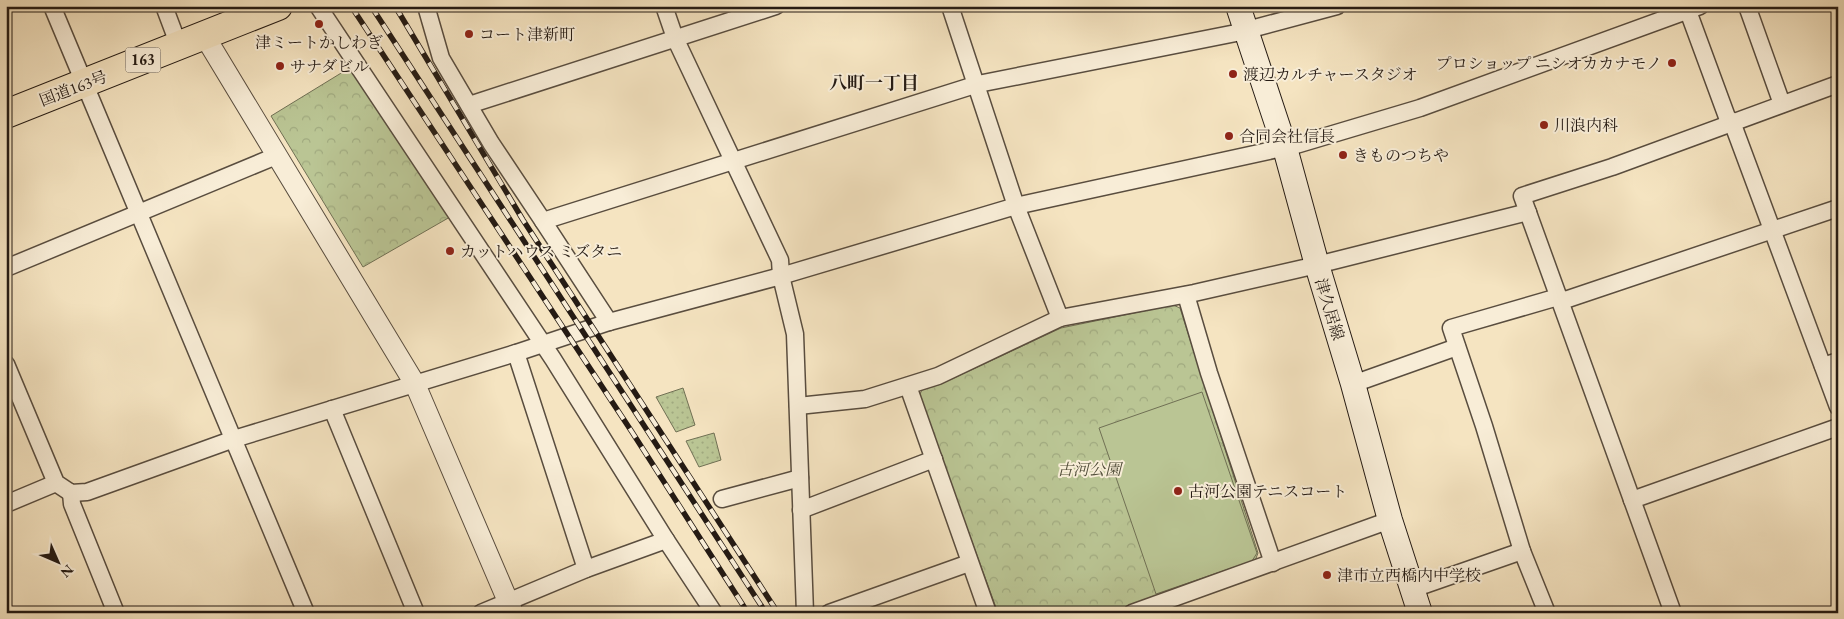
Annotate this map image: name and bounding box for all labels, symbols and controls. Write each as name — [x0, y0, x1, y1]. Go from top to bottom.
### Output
marker: 津ミートかしわぎ — [313, 18, 325, 30]
place label: コート津新町 — [479, 24, 575, 45]
marker: コート津新町 — [463, 28, 475, 40]
place label: 津ミートかしわぎ — [255, 32, 383, 53]
road number: 163 — [126, 48, 160, 72]
place label: プロショップ ニシオカカナモノ — [1436, 53, 1662, 74]
place label: サナダビル — [290, 56, 369, 77]
marker: プロショップ ニシオカカナモノ — [1666, 57, 1678, 69]
marker: サナダビル — [274, 60, 286, 72]
place label: 渡辺カルチャースタジオ — [1243, 64, 1418, 85]
street label: 国道163号 — [36, 66, 110, 111]
marker: 渡辺カルチャースタジオ — [1227, 68, 1239, 80]
district label: 八町一丁目 — [829, 71, 919, 94]
place label: 川浪内科 — [1554, 115, 1618, 136]
marker: 川浪内科 — [1538, 119, 1550, 131]
place label: 合同会社信長 — [1239, 126, 1335, 147]
marker: 合同会社信長 — [1223, 130, 1235, 142]
place label: きものつちや — [1353, 145, 1449, 166]
marker: きものつちや — [1337, 149, 1349, 161]
place label: カットハウス ミズタニ — [460, 241, 622, 262]
marker: カットハウス ミズタニ — [444, 245, 456, 257]
street label: 津久居線 — [1310, 275, 1349, 343]
park label: 古河公園 — [1057, 459, 1124, 480]
place label: 古河公園テニスコート — [1188, 481, 1347, 502]
marker: 古河公園テニスコート — [1172, 485, 1184, 497]
north arrow — [32, 536, 82, 586]
text: N — [56, 561, 78, 582]
place label: 津市立西橋内中学校 — [1337, 565, 1481, 586]
marker: 津市立西橋内中学校 — [1321, 569, 1333, 581]

